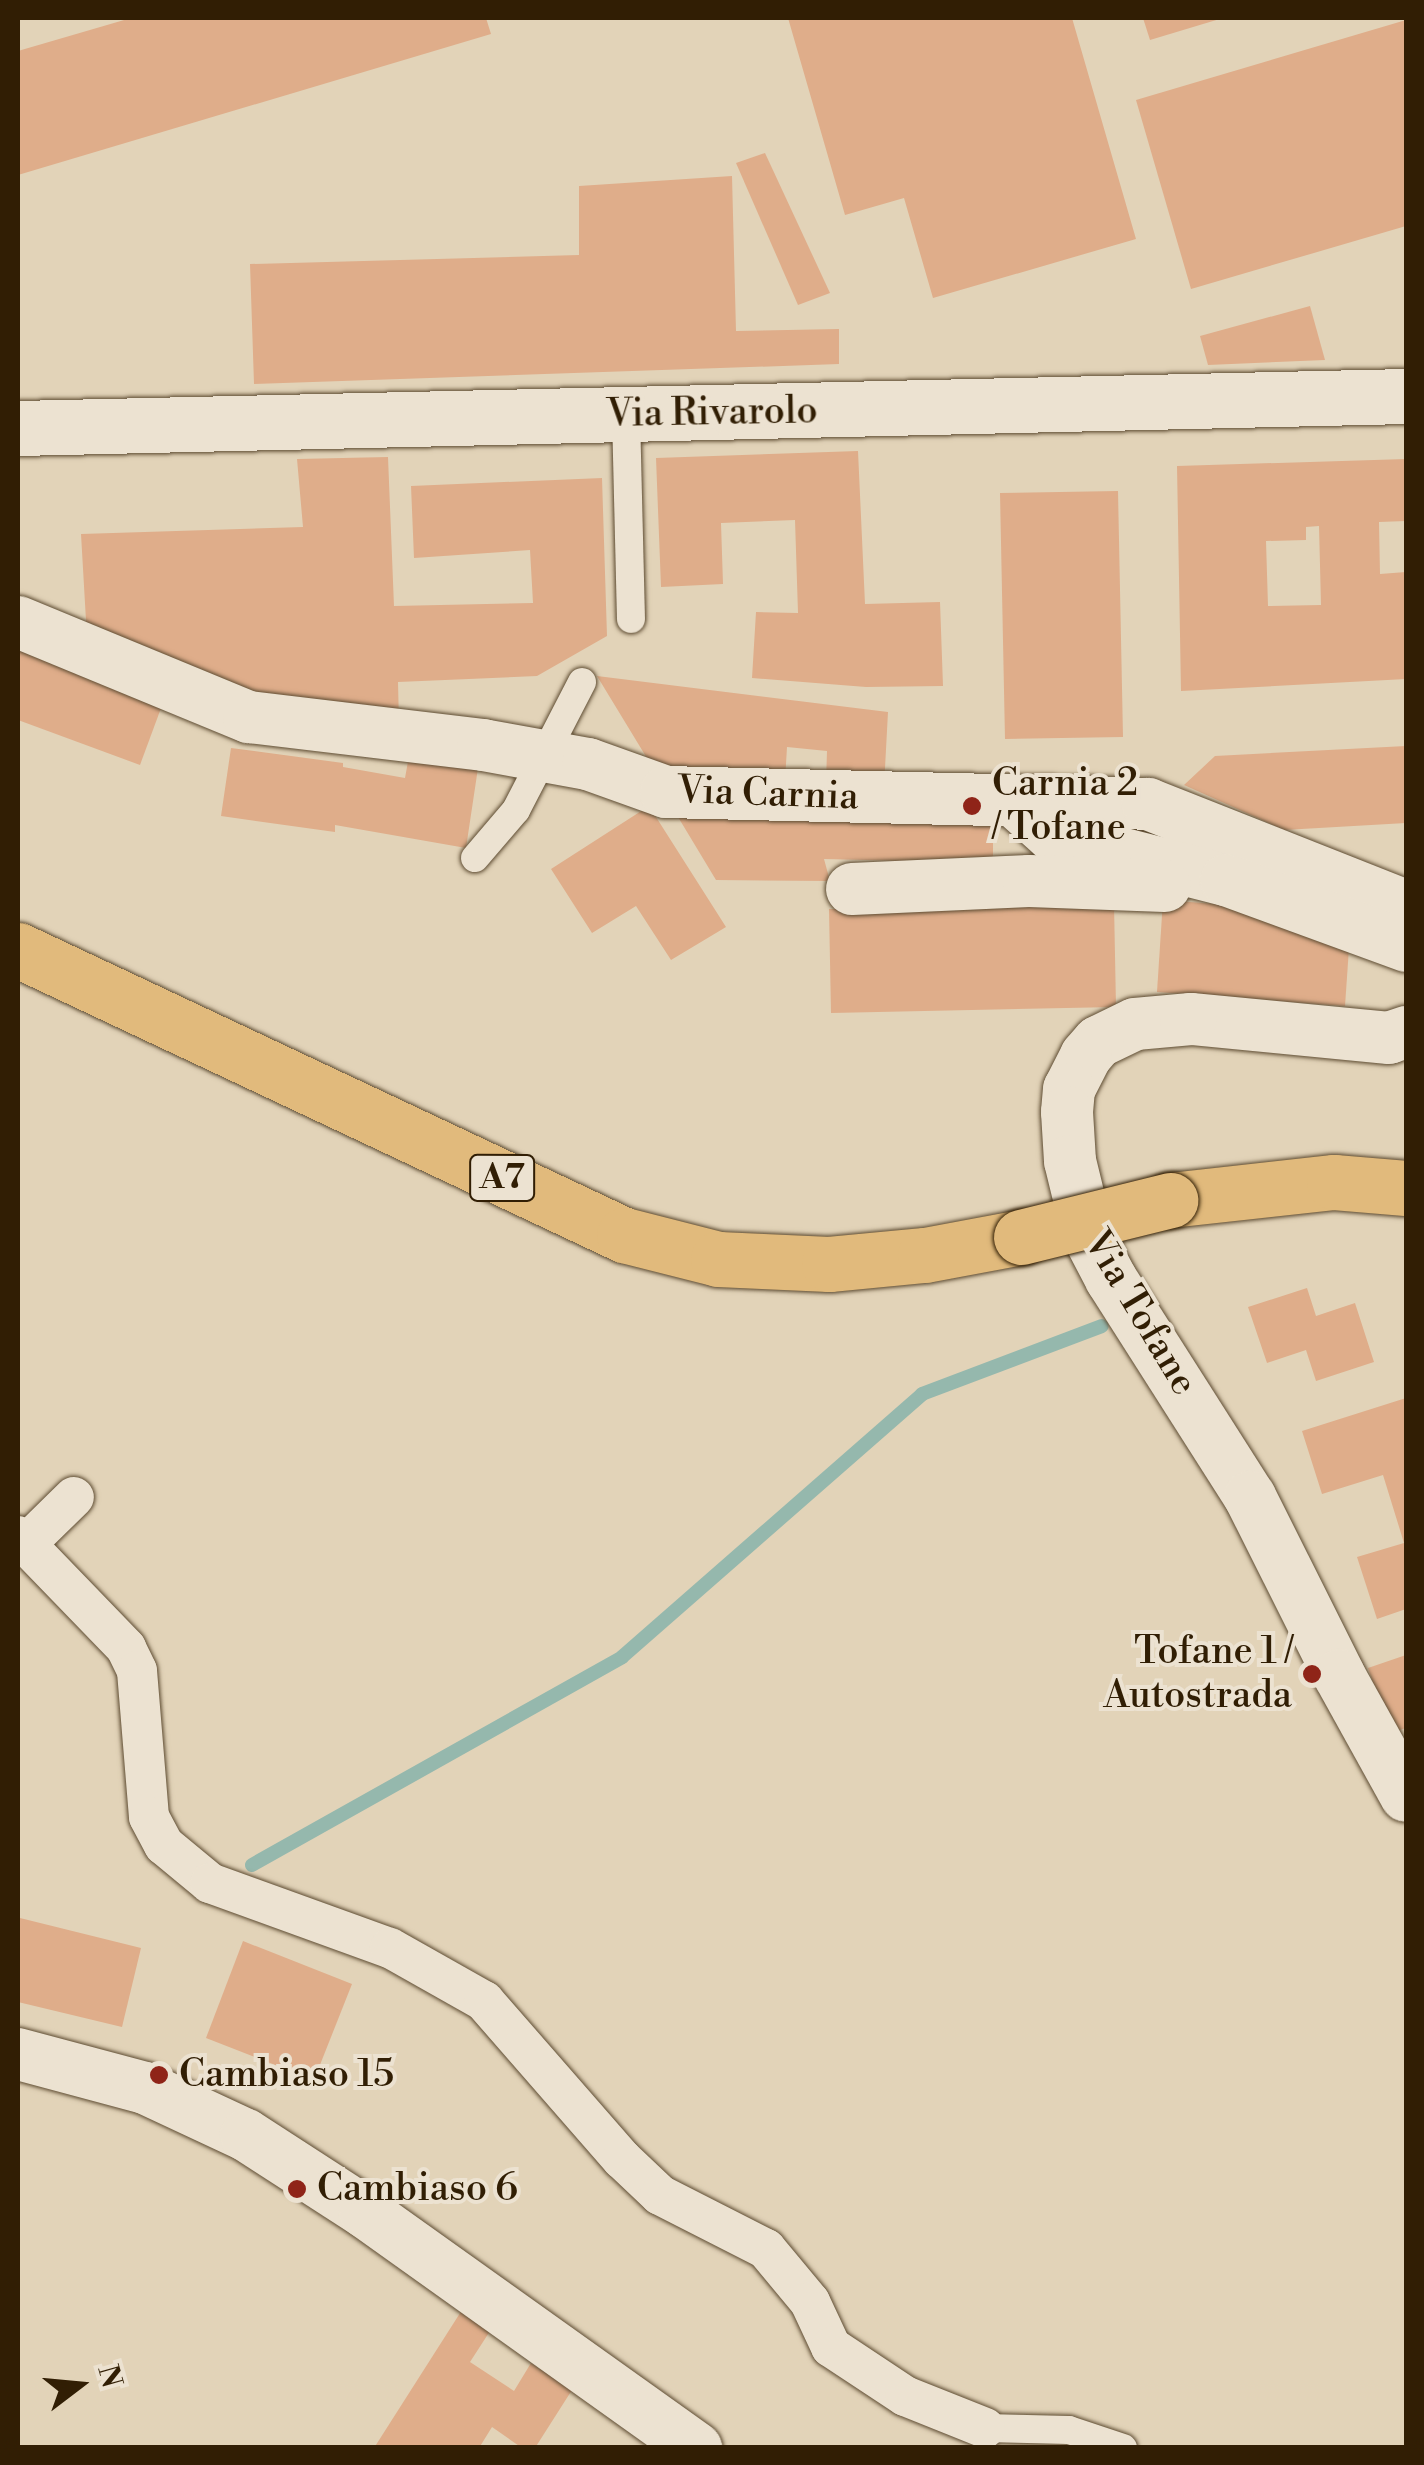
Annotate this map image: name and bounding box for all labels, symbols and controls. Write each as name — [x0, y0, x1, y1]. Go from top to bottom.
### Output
street label: Via Rivarolo — [606, 388, 818, 438]
place label: Carnia 2 / Tofane — [992, 761, 1138, 851]
street label: Via Carnia — [677, 768, 859, 820]
marker: Carnia 2 / Tofane — [961, 795, 983, 817]
road number: A7 — [467, 1148, 537, 1208]
street label: Via Tofane — [1073, 1223, 1207, 1403]
place label: Tofane 1 / Autostrada — [1104, 1629, 1292, 1718]
marker: Tofane 1 / Autostrada — [1301, 1663, 1323, 1685]
place label: Cambiaso 15 — [179, 2052, 394, 2098]
marker: Cambiaso 15 — [148, 2064, 170, 2086]
place label: Cambiaso 6 — [317, 2166, 518, 2212]
marker: Cambiaso 6 — [286, 2178, 308, 2200]
north arrow — [30, 2335, 130, 2435]
text: N — [89, 2361, 129, 2392]

